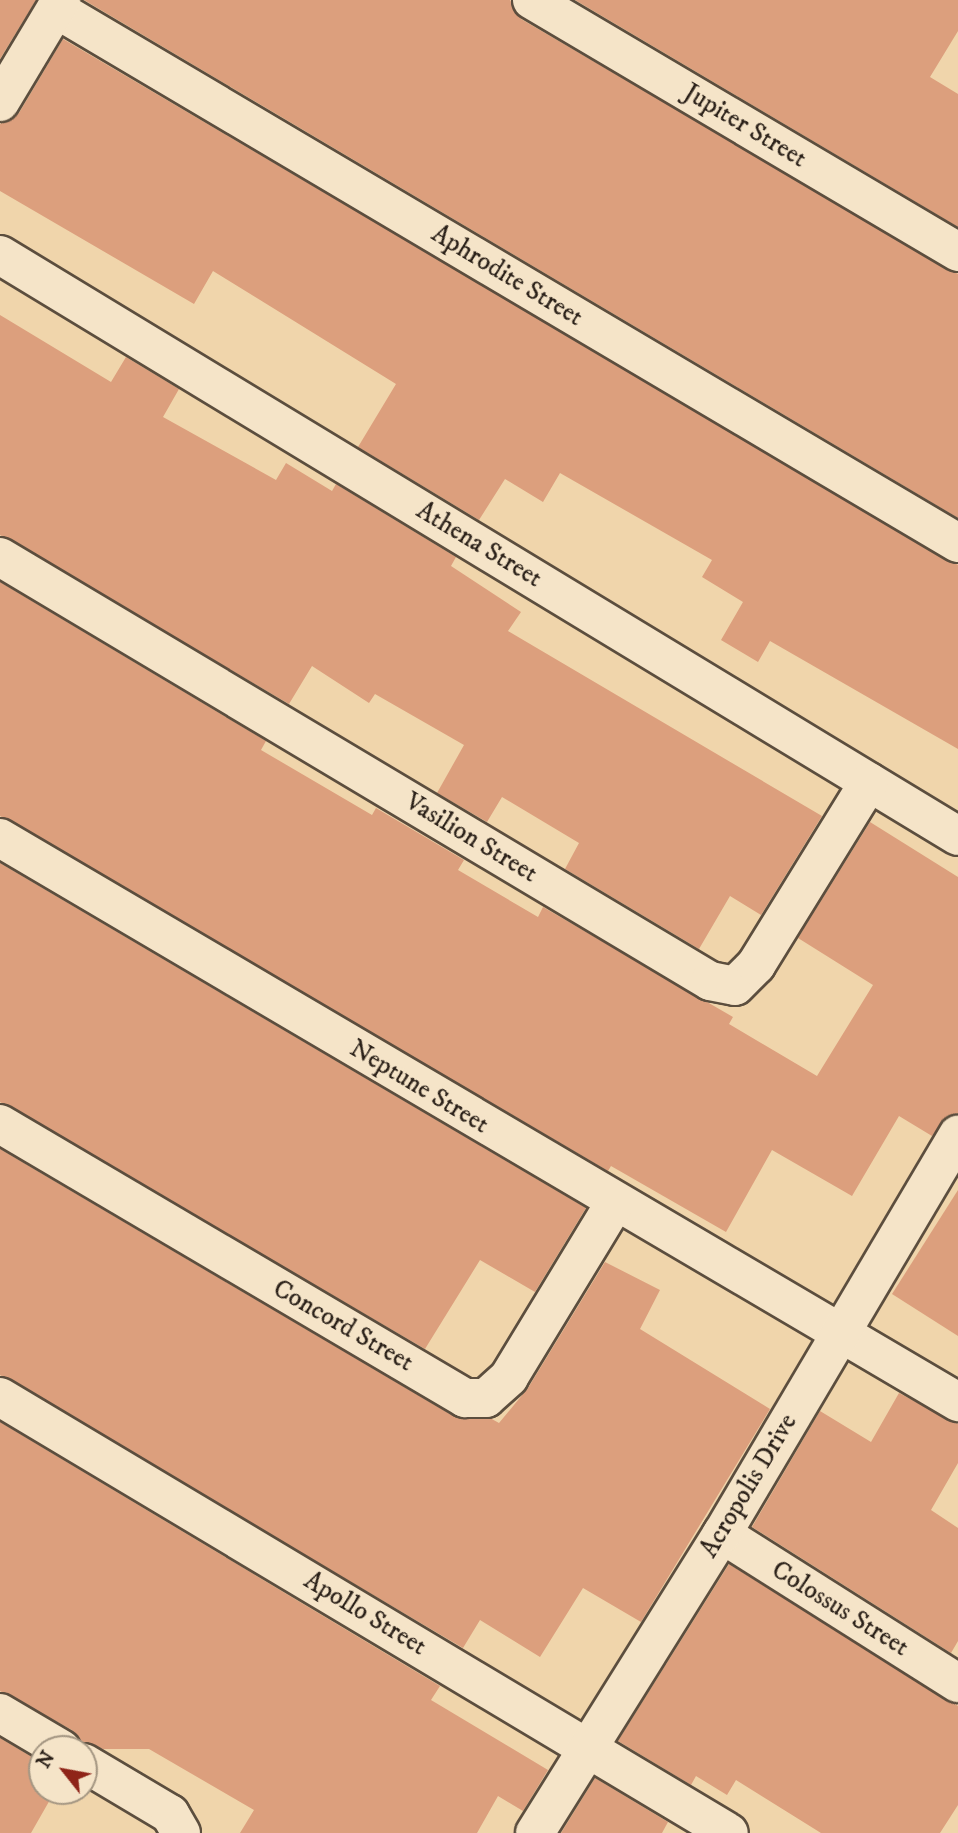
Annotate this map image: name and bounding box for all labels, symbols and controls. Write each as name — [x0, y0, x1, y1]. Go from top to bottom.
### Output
street label: Jupiter Street — [678, 77, 812, 175]
street label: Aphrodite Street — [426, 219, 588, 333]
street label: Athena Street — [411, 495, 547, 595]
street label: Vasilion Street — [399, 786, 543, 890]
street label: Neptune Street — [344, 1033, 494, 1141]
street label: Concord Street — [267, 1273, 419, 1379]
street label: Acropolis Drive — [694, 1408, 804, 1564]
street label: Colossus Street — [766, 1554, 914, 1664]
street label: Apollo Street — [298, 1565, 432, 1663]
north arrow — [28, 1735, 98, 1805]
text: N — [32, 1747, 60, 1773]

